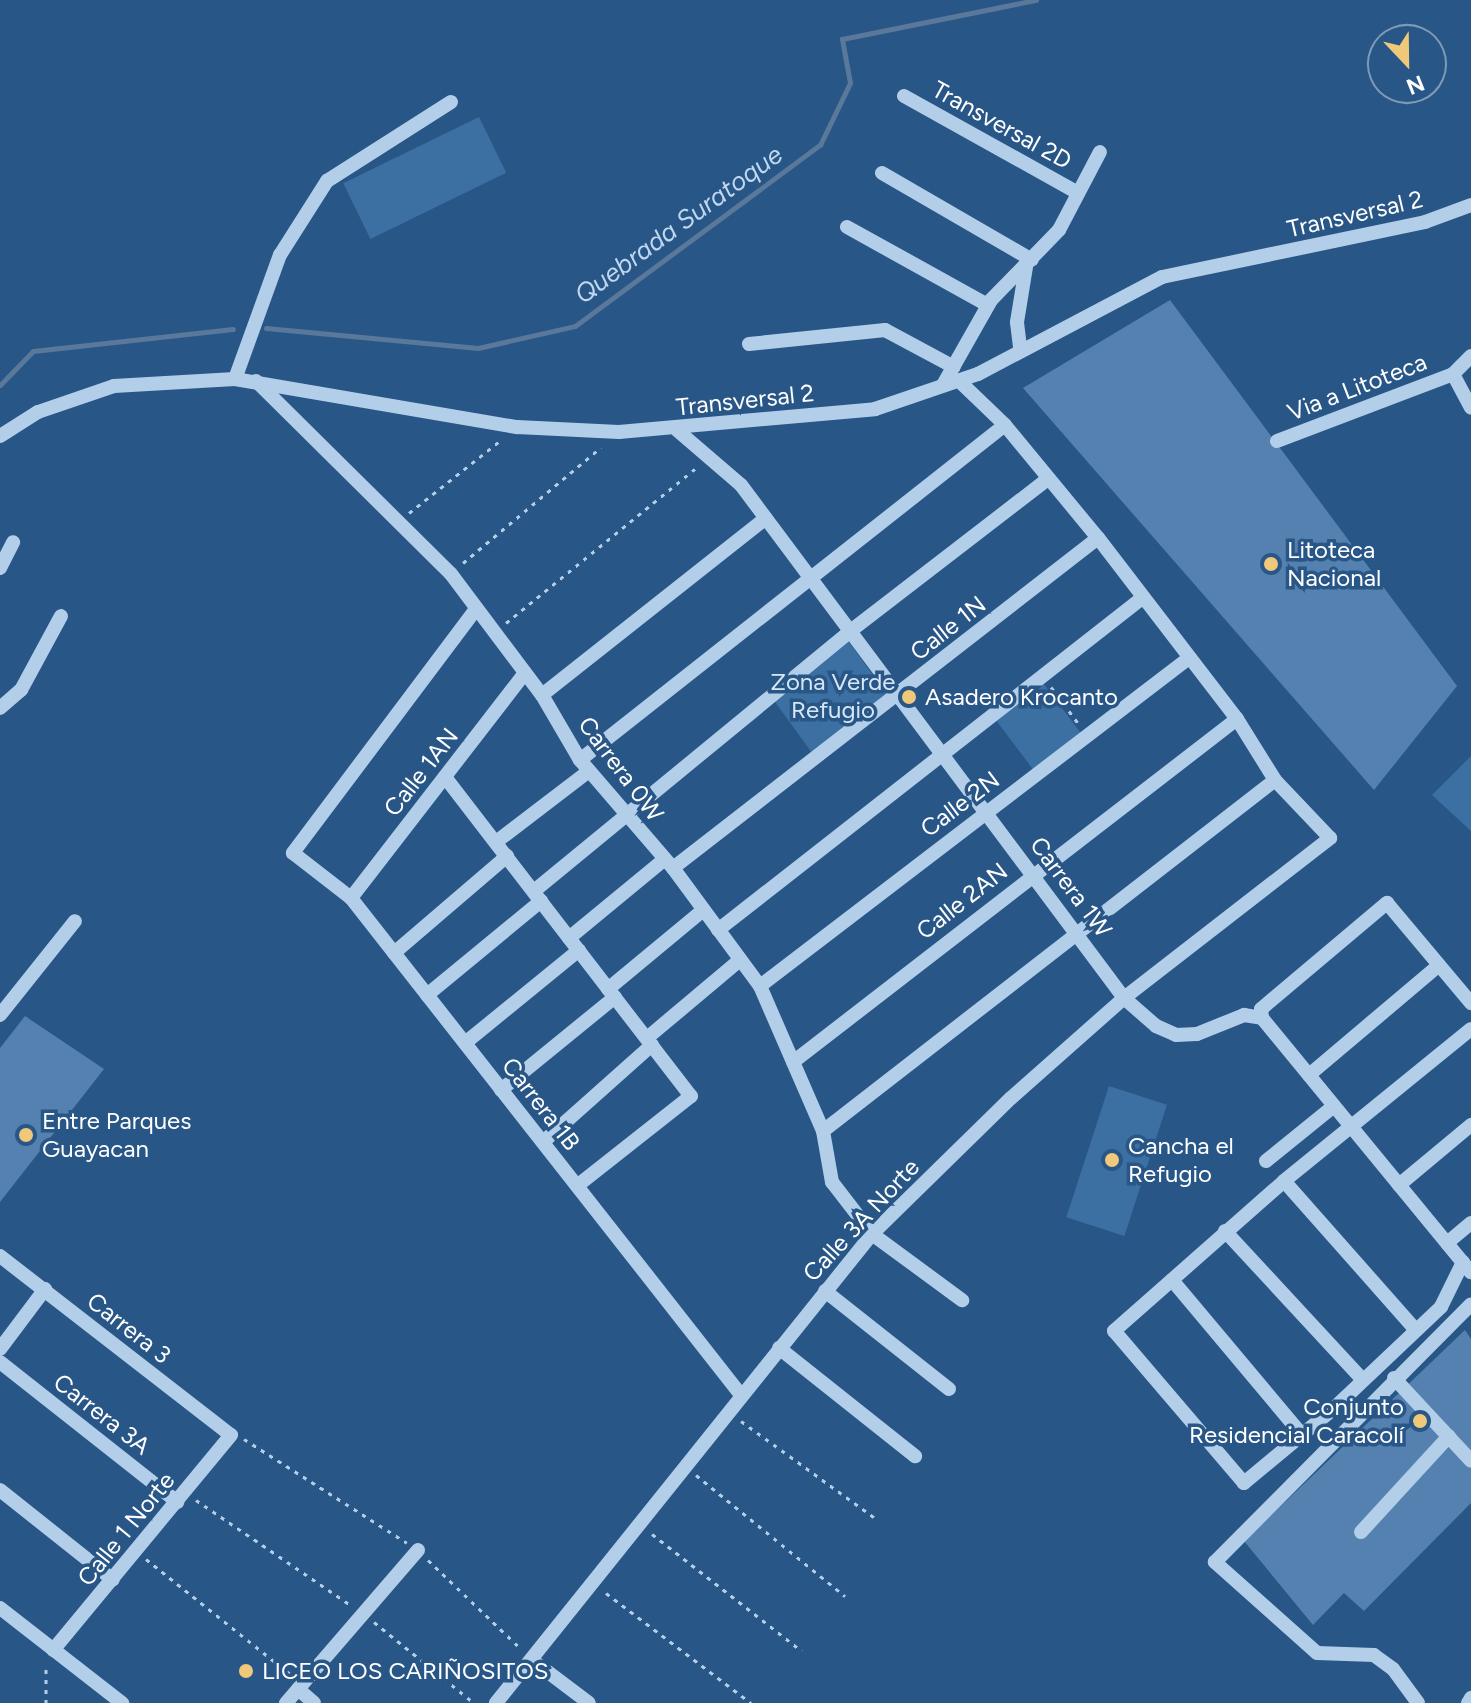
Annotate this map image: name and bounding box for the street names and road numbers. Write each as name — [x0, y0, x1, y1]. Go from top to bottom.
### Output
street label: Transversal 2D — [927, 75, 1077, 175]
street label: Transversal 2 — [1284, 184, 1426, 244]
street label: Via a Litoteca — [1283, 347, 1431, 427]
street label: Transversal 2 — [675, 378, 815, 422]
street label: Calle 1N — [905, 590, 991, 666]
street label: Carrera 0W — [572, 711, 670, 827]
street label: Calle 1AN — [378, 722, 464, 822]
street label: Calle 2N — [915, 765, 1005, 843]
street label: Carrera 1W — [1024, 831, 1118, 943]
street label: Calle 2AN — [911, 857, 1013, 945]
street label: Carrera 1B — [496, 1052, 586, 1156]
street label: Calle 3A Norte — [797, 1153, 925, 1287]
street label: Carrera 3 — [81, 1286, 177, 1370]
street label: Carrera 3A — [48, 1367, 156, 1461]
street label: Calle 1 Norte — [71, 1466, 181, 1592]

